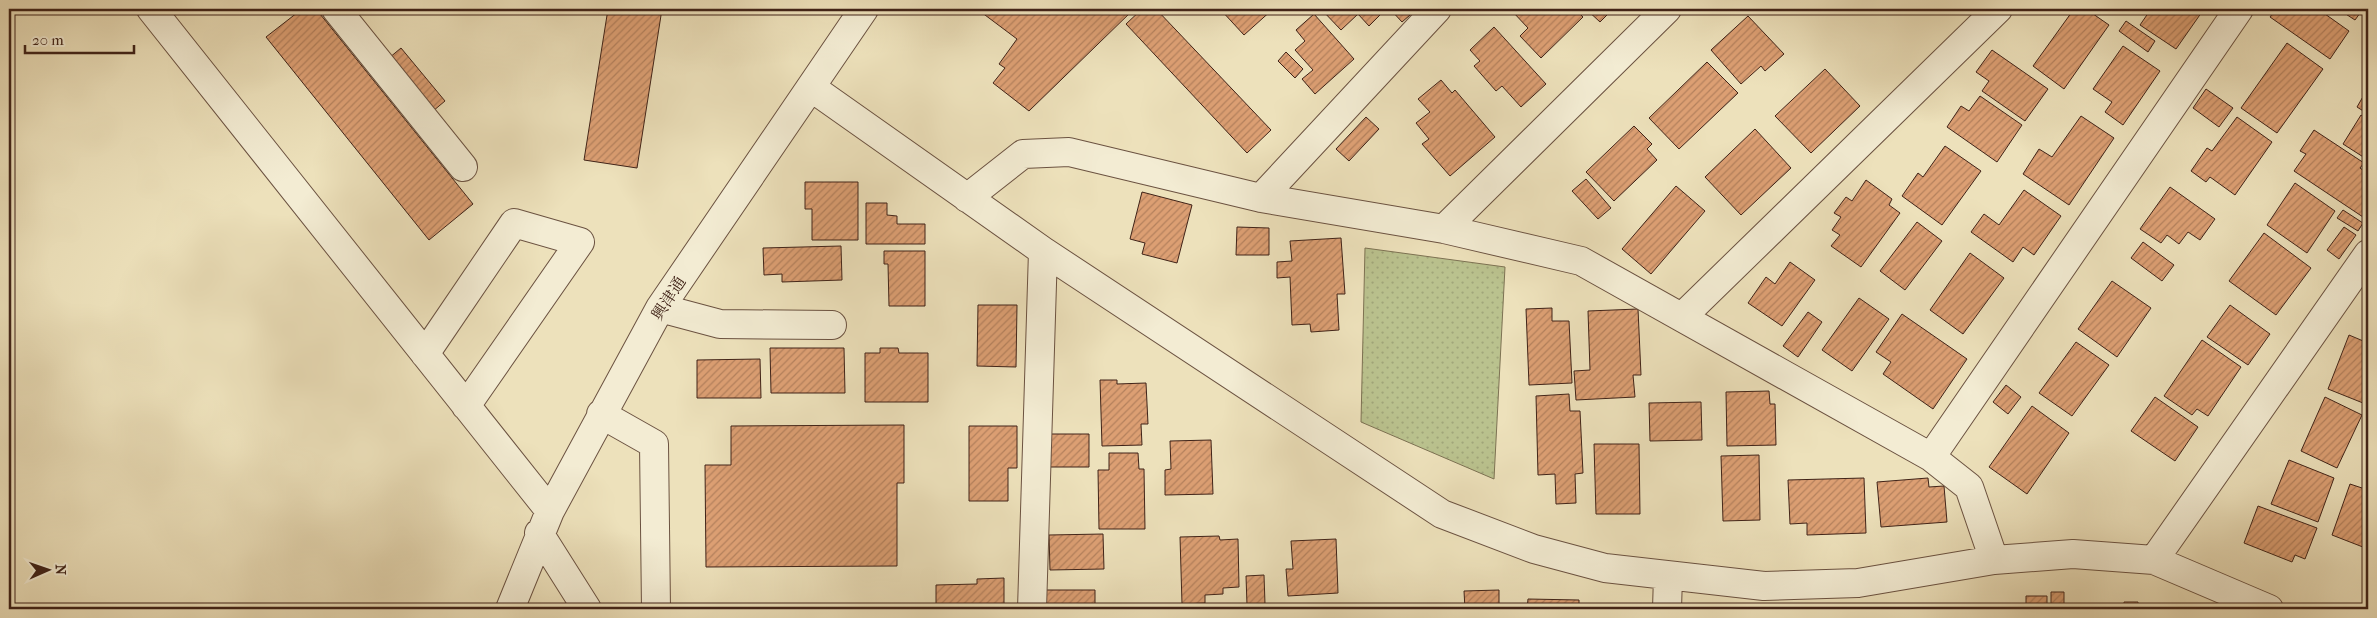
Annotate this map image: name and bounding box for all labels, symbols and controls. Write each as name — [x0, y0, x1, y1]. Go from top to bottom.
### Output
scale bar — [25, 22, 134, 54]
text: 20 m — [32, 31, 64, 49]
street label: 興津通 — [647, 273, 689, 324]
north arrow — [22, 546, 72, 596]
text: N — [52, 564, 69, 576]

